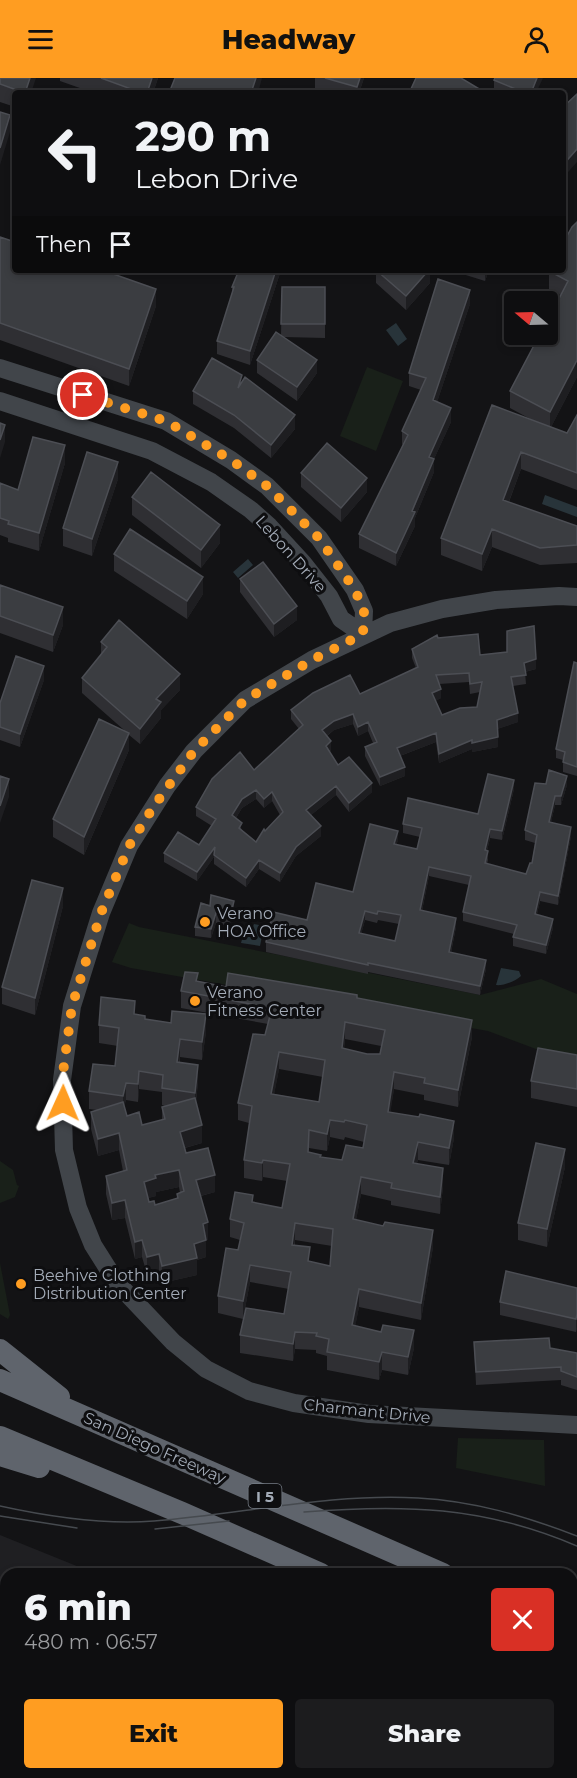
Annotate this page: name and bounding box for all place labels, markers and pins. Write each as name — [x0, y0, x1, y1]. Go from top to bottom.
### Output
pin — [57, 369, 108, 420]
place label: Verano HOA Office — [217, 904, 306, 941]
marker: Verano HOA Office — [198, 915, 212, 929]
place label: Verano Fitness Center — [207, 983, 322, 1020]
marker: Verano Fitness Center — [188, 994, 202, 1008]
place label: Beehive Clothing Distribution Center — [33, 1266, 187, 1303]
marker: Beehive Clothing Distribution Center — [14, 1277, 28, 1291]

